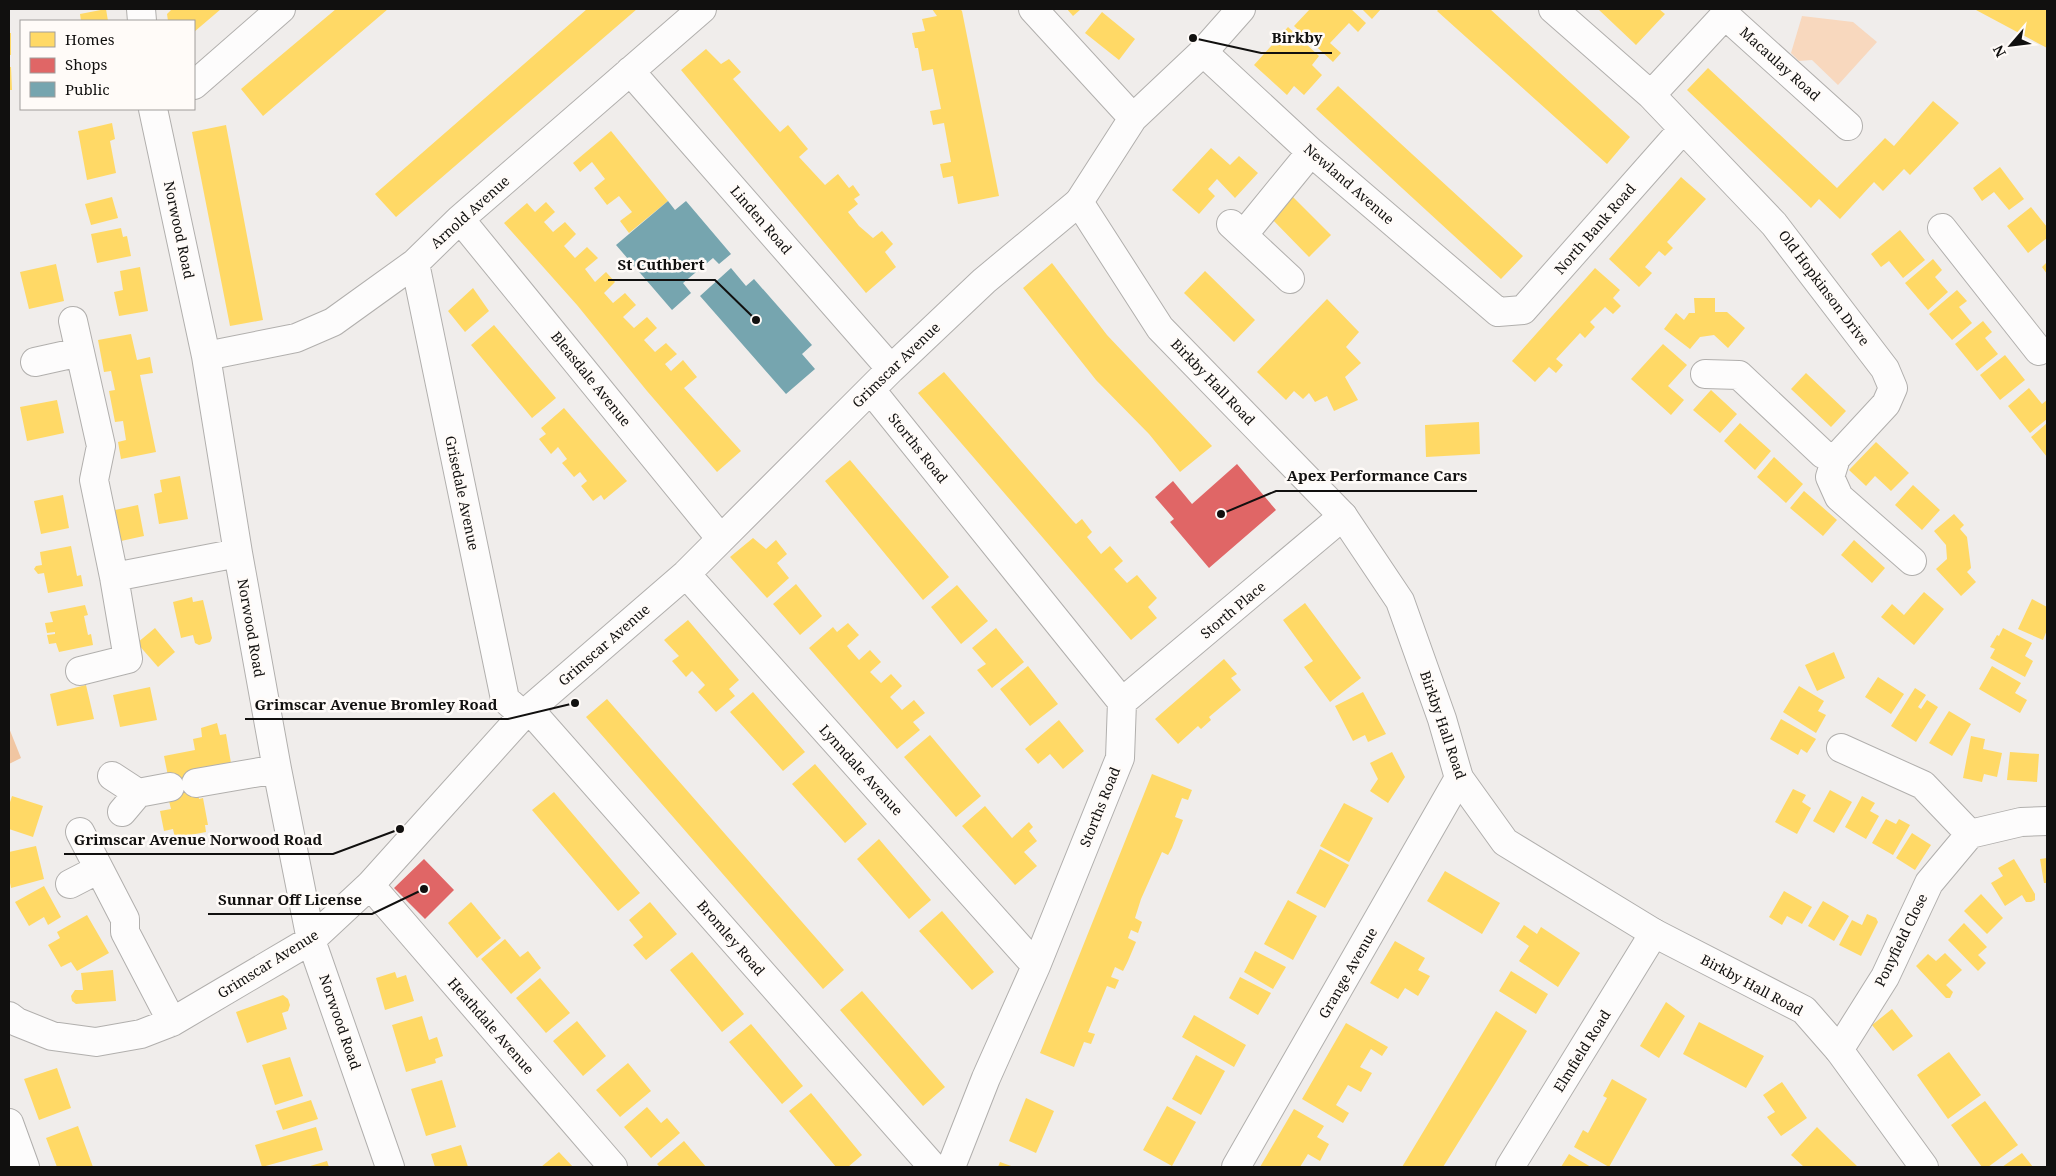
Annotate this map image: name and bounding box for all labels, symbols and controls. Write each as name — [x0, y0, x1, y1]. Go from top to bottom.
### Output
legend — [20, 20, 195, 110]
north arrow — [1986, 20, 2036, 70]
street label: Macaulay Road — [1736, 22, 1825, 105]
callout: Birkby — [1261, 23, 1332, 53]
text: Birkby — [1272, 27, 1323, 47]
text: Homes — [65, 29, 115, 49]
text: N — [1988, 42, 2010, 61]
text: Shops — [65, 54, 108, 74]
text: Public — [65, 79, 110, 99]
street label: Newland Avenue — [1300, 139, 1398, 228]
street label: Arnold Avenue — [426, 171, 513, 252]
street label: Norwood Road — [160, 179, 199, 281]
street label: North Bank Road — [1550, 179, 1640, 278]
street label: Linden Road — [726, 181, 797, 258]
street label: Old Hopkinson Drive — [1775, 226, 1874, 349]
callout: St Cuthbert — [608, 250, 715, 280]
text: St Cuthbert — [617, 254, 705, 274]
street label: Grimscar Avenue — [847, 318, 944, 412]
street label: Bleasdale Avenue — [547, 327, 636, 430]
street label: Birkby Hall Road — [1167, 334, 1260, 429]
street label: Storths Road — [884, 409, 953, 487]
street label: Grisedale Avenue — [441, 434, 484, 552]
callout: Apex Performance Cars — [1276, 461, 1477, 491]
text: Apex Performance Cars — [1287, 465, 1467, 485]
street label: Norwood Road — [233, 577, 270, 679]
street label: Storth Place — [1196, 577, 1269, 643]
street label: Grimscar Avenue — [554, 600, 654, 690]
street label: Birkby Hall Road — [1416, 668, 1471, 782]
callout: Grimscar Avenue Bromley Road — [245, 689, 508, 719]
text: Grimscar Avenue Bromley Road — [255, 694, 498, 714]
street label: Lynndale Avenue — [815, 720, 907, 819]
street label: Storths Road — [1075, 764, 1124, 850]
callout: Grimscar Avenue Norwood Road — [64, 824, 333, 854]
text: Grimscar Avenue Norwood Road — [74, 829, 322, 849]
callout: Sunnar Off License — [208, 884, 372, 914]
text: Sunnar Off License — [218, 889, 362, 909]
street label: Ponyfield Close — [1870, 890, 1931, 990]
street label: Bromley Road — [693, 896, 770, 980]
street label: Grange Avenue — [1314, 924, 1381, 1022]
street label: Grimscar Avenue — [214, 925, 322, 1002]
street label: Birkby Hall Road — [1698, 950, 1807, 1020]
street label: Norwood Road — [315, 972, 366, 1072]
street label: Heathdale Avenue — [444, 973, 539, 1078]
street label: Elmfield Road — [1549, 1006, 1615, 1095]

